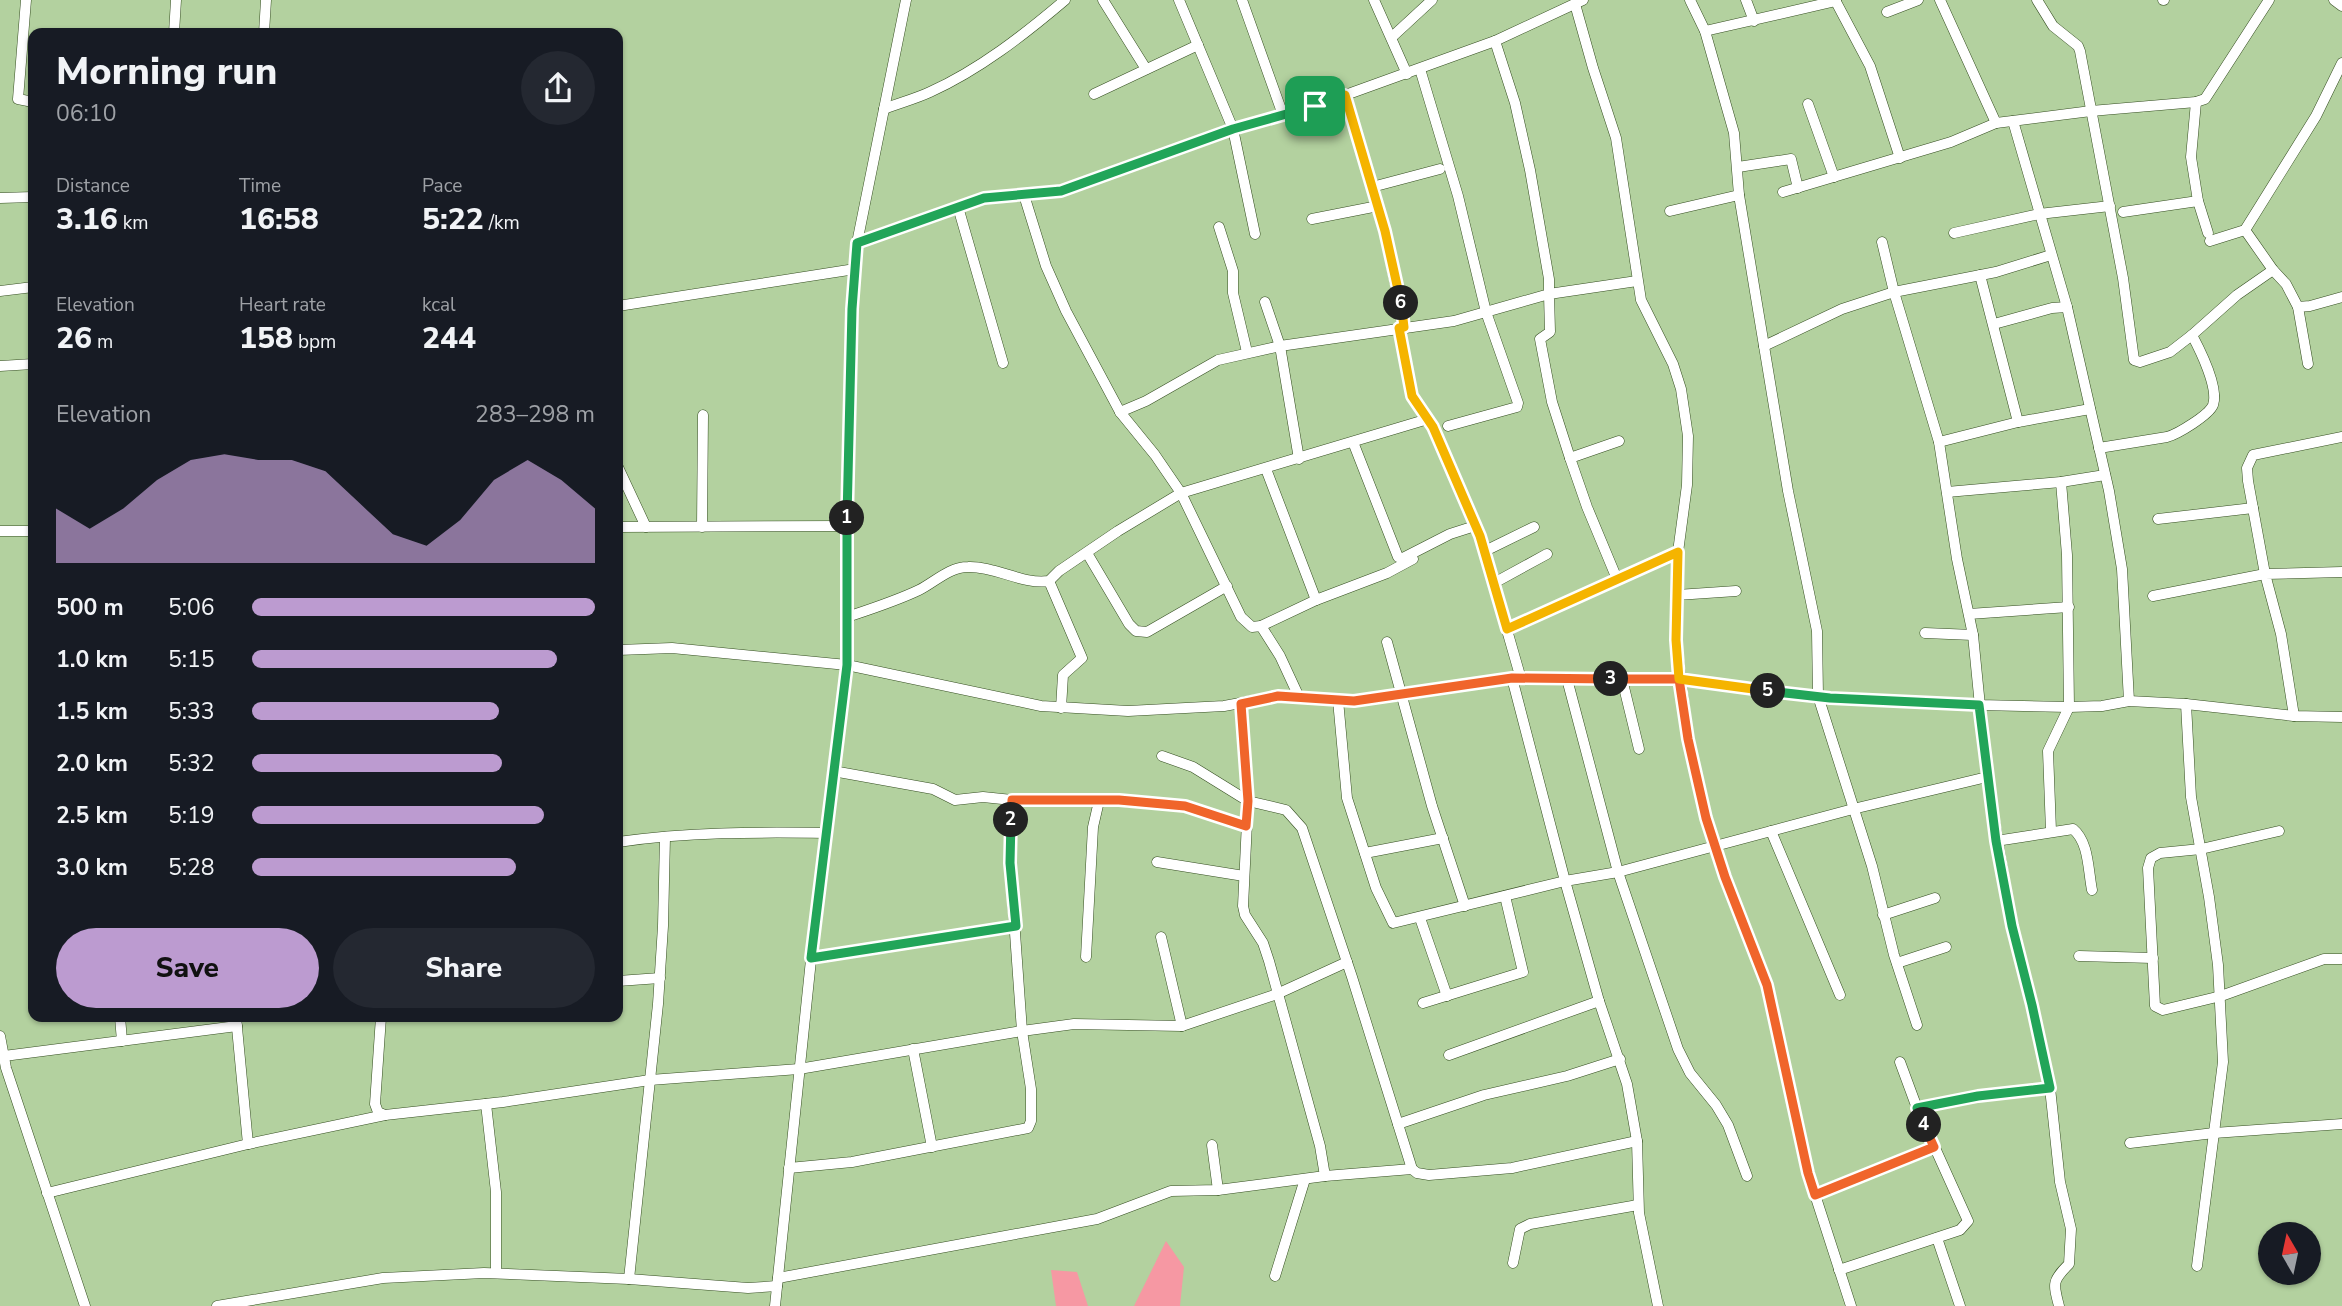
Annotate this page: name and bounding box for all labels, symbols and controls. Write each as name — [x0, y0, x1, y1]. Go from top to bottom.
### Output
text: Morning run — [56, 46, 277, 97]
button: share — [521, 51, 595, 125]
pin — [1285, 76, 1345, 136]
icon: arrive — [1296, 87, 1334, 125]
text: 06:10 — [56, 98, 116, 129]
text: Distance — [56, 173, 130, 199]
text: Time — [239, 173, 281, 199]
text: Pace — [422, 173, 462, 199]
text: 3.16 — [56, 199, 118, 240]
text: 16:58 — [239, 199, 319, 240]
text: 5:22 — [422, 199, 484, 240]
text: km — [118, 210, 148, 236]
text: /km — [484, 210, 520, 236]
pin: 6 — [1384, 286, 1418, 320]
text: 6 — [1395, 289, 1406, 315]
text: Elevation — [56, 292, 135, 318]
text: Heart rate — [239, 292, 326, 318]
text: kcal — [422, 292, 456, 318]
text: 26 — [56, 318, 92, 359]
text: 158 — [239, 318, 293, 359]
text: 244 — [422, 318, 476, 359]
text: m — [92, 329, 113, 355]
text: bpm — [293, 329, 336, 355]
text: Elevation — [56, 399, 151, 430]
text: 283–298 m — [475, 399, 595, 430]
pin: 1 — [830, 500, 864, 536]
text: 1 — [841, 504, 852, 530]
text: 500 m — [56, 592, 124, 623]
text: 5:06 — [168, 592, 215, 623]
text: 1.0 km — [56, 644, 128, 675]
text: 5:15 — [168, 644, 215, 675]
pin: 3 — [1594, 662, 1628, 696]
text: 3 — [1605, 665, 1616, 691]
pin: 5 — [1750, 674, 1786, 708]
text: 5 — [1762, 677, 1773, 703]
text: 1.5 km — [56, 696, 128, 727]
text: 5:33 — [168, 696, 215, 727]
text: 2.0 km — [56, 748, 128, 779]
text: 5:32 — [168, 748, 215, 779]
text: 2.5 km — [56, 800, 128, 831]
text: 5:19 — [168, 800, 215, 831]
pin: 2 — [993, 802, 1028, 838]
text: 2 — [1005, 806, 1016, 832]
text: 3.0 km — [56, 852, 128, 883]
text: 5:28 — [168, 852, 215, 883]
button: Save — [56, 928, 319, 1008]
button: Share — [333, 928, 595, 1008]
pin: 4 — [1906, 1108, 1941, 1142]
text: 4 — [1918, 1111, 1929, 1137]
north arrow — [2258, 1222, 2320, 1284]
map controls — [2258, 1222, 2321, 1285]

